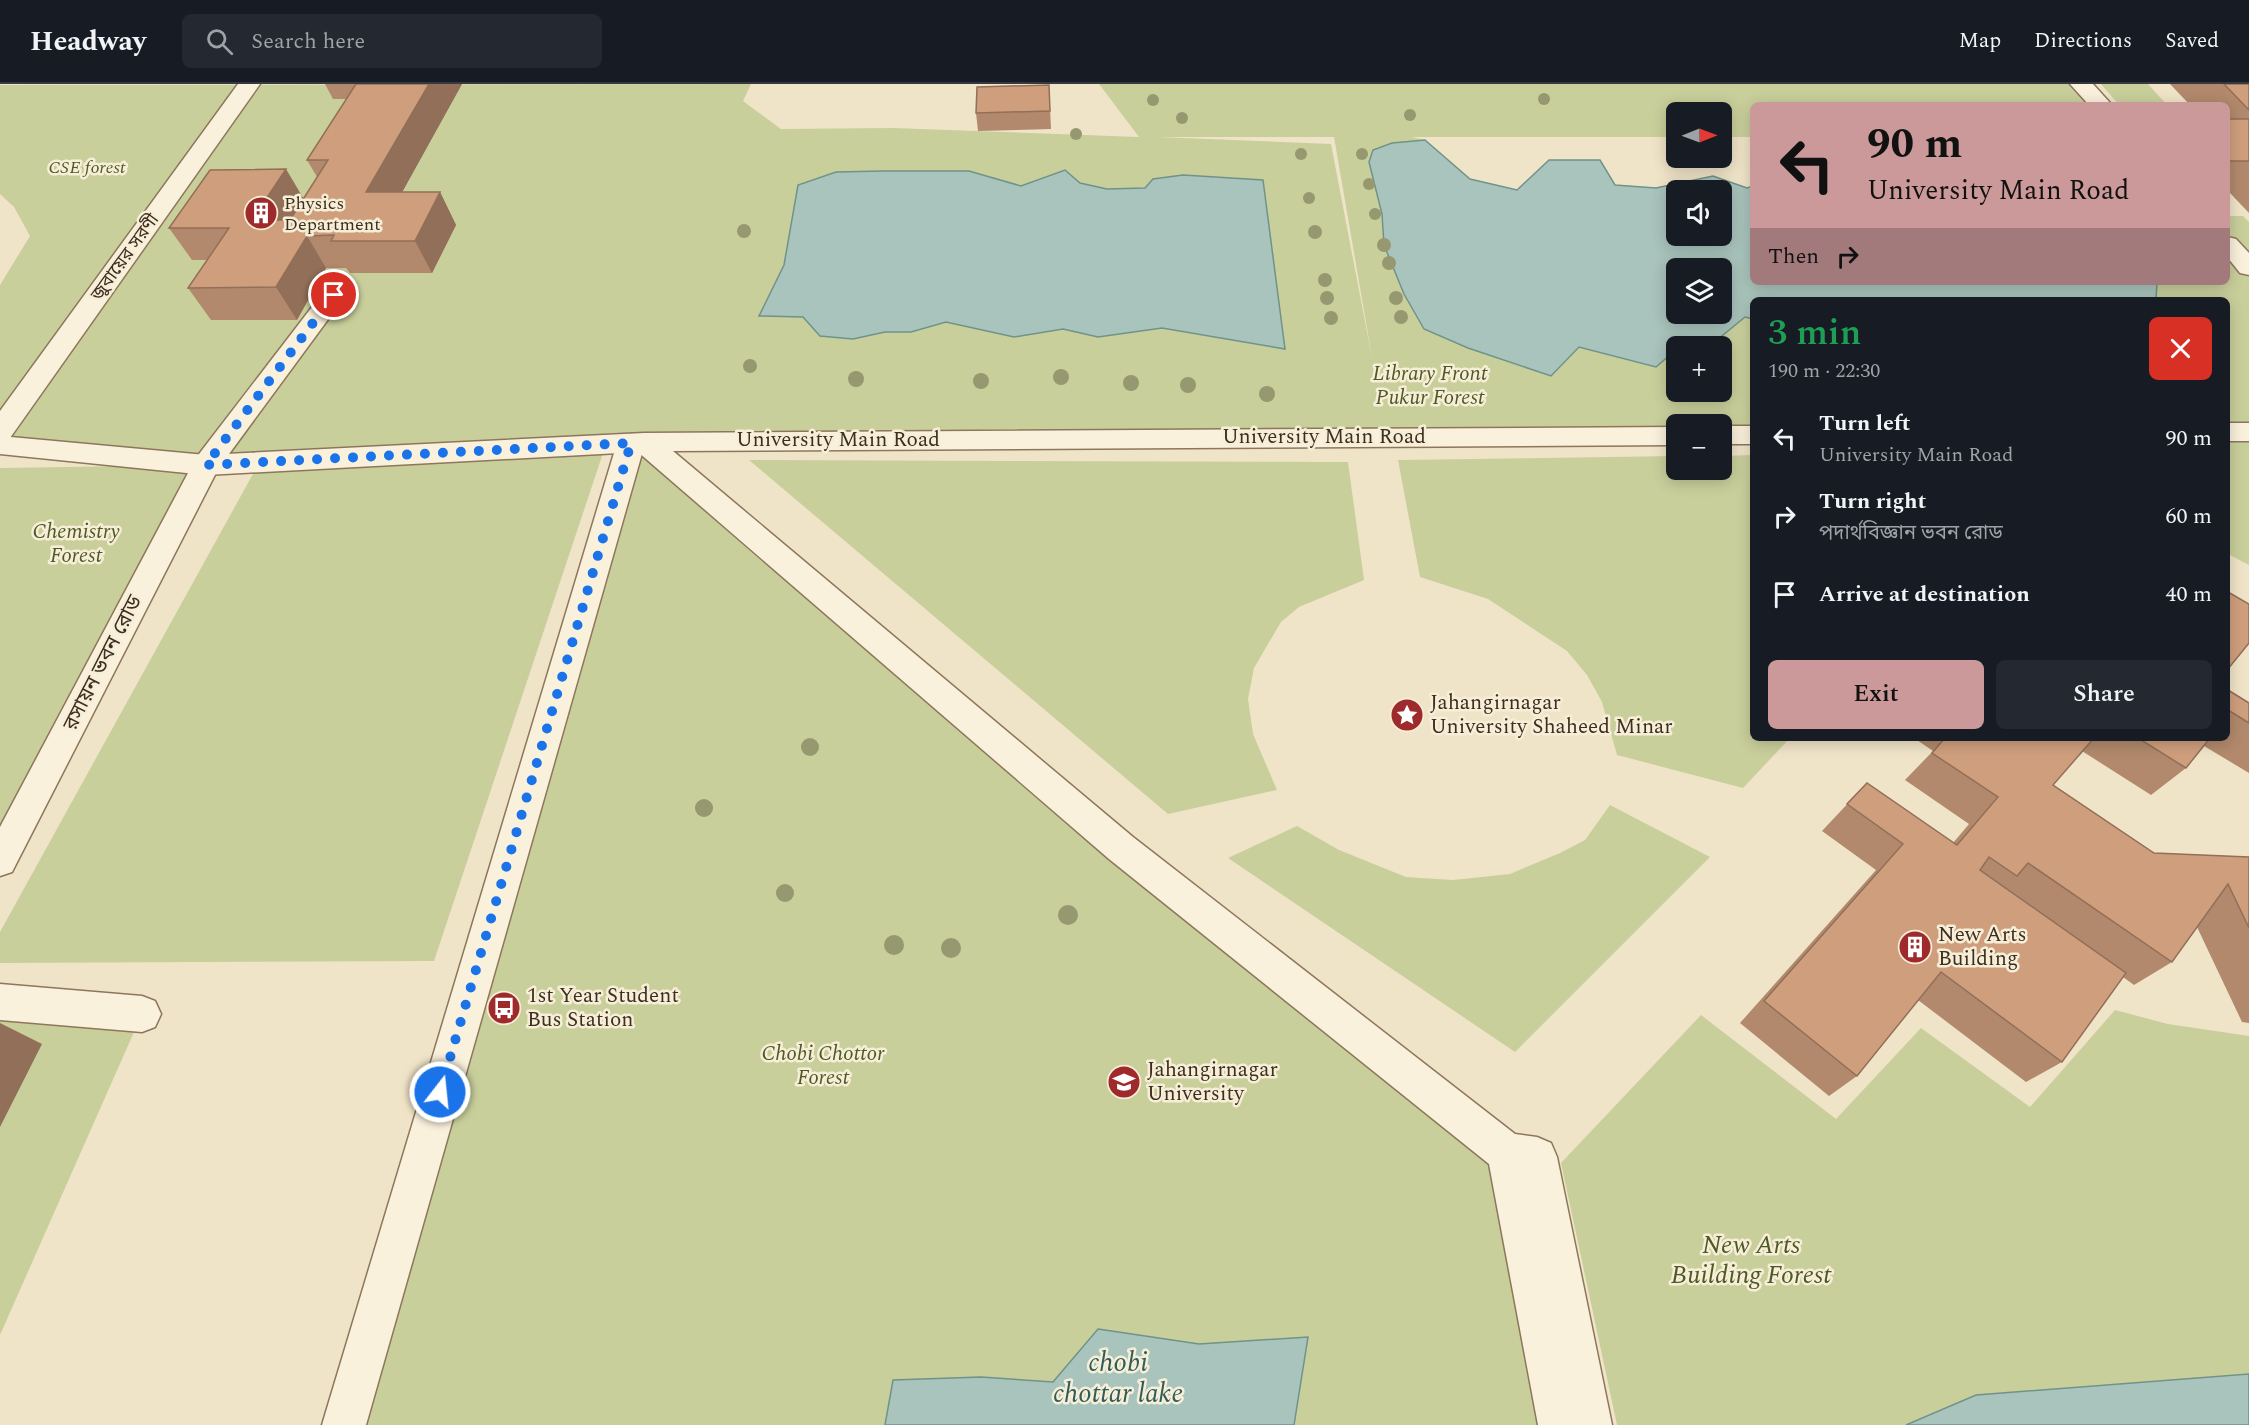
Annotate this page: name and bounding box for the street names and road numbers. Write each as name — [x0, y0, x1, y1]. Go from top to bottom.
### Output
street label: জুবায়ের সরণী — [84, 208, 166, 307]
street label: University Main Road — [1222, 421, 1426, 453]
street label: University Main Road — [736, 424, 940, 456]
street label: রসায়ন ভবন রোড — [55, 589, 151, 737]

